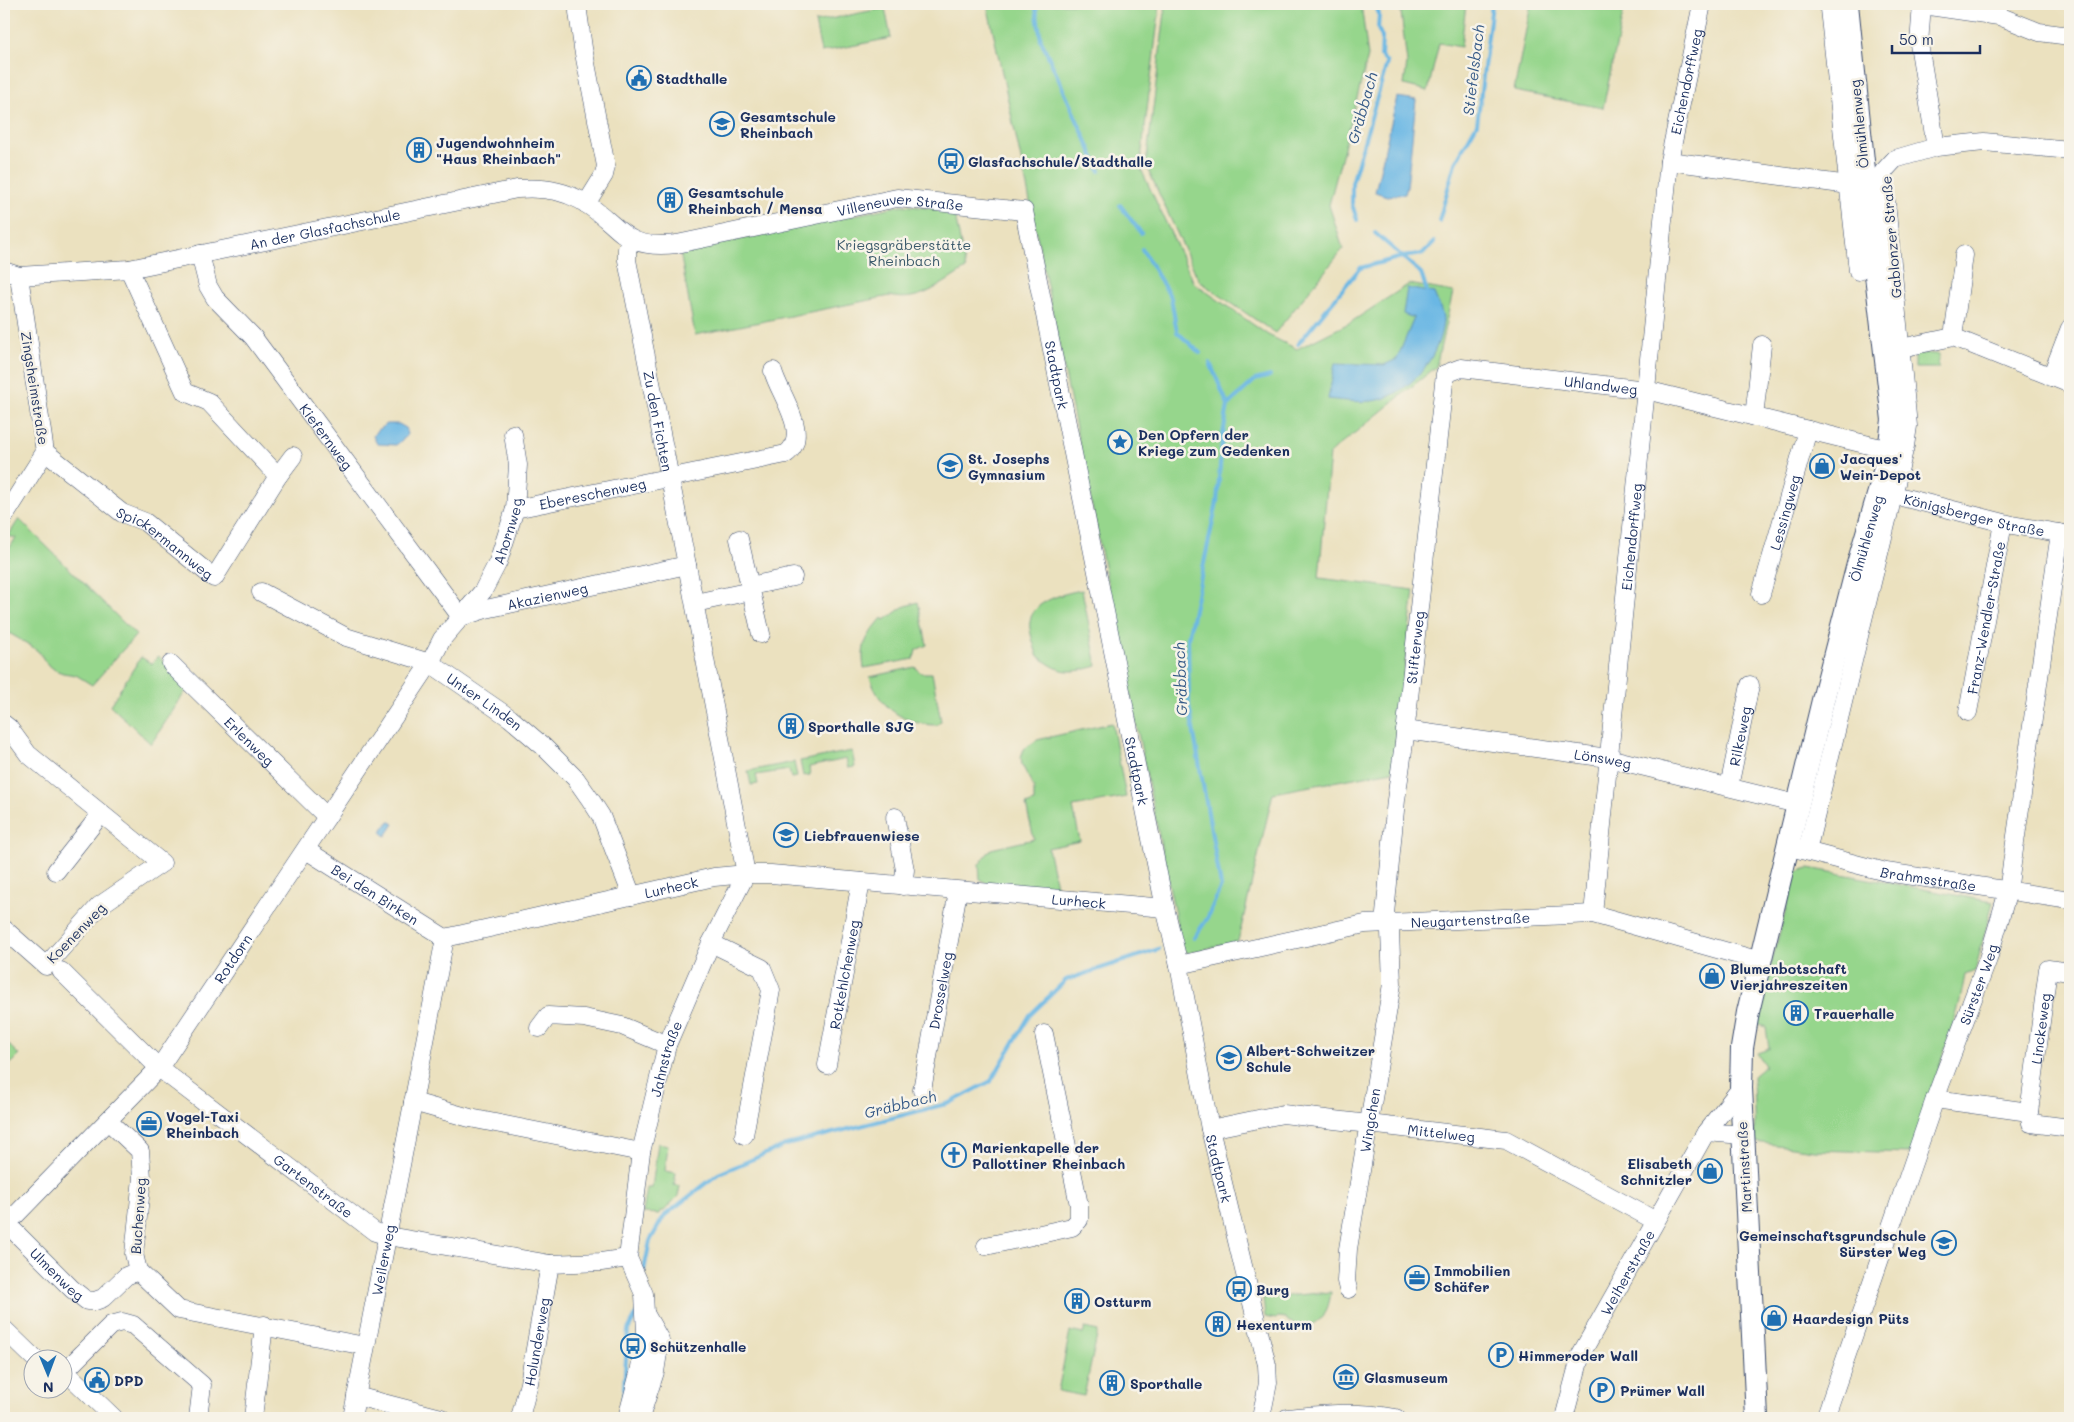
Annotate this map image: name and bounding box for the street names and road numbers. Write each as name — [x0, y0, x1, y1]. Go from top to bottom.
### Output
street label: Eichendorffweg — [1665, 27, 1706, 136]
street label: Ölmühlenweg — [1845, 79, 1873, 169]
street label: Gablonzer Straße — [1876, 175, 1906, 299]
street label: Villeneuver Straße — [835, 188, 965, 220]
street label: An der Glasfachschule — [248, 204, 402, 253]
street label: Zingsheimstraße — [17, 330, 53, 446]
street label: Stadtpark — [1041, 339, 1073, 411]
street label: Zu den Fichten — [639, 369, 678, 473]
street label: Uhlandweg — [1563, 371, 1639, 398]
street label: Kiefernweg — [296, 399, 358, 473]
street label: Lessingweg — [1765, 472, 1804, 552]
street label: Ebereschenweg — [537, 473, 647, 513]
street label: Eichendorffweg — [1616, 482, 1646, 591]
street label: Königsberger Straße — [1902, 488, 2046, 540]
street label: Ölmühlenweg — [1844, 493, 1887, 584]
street label: Ahornweg — [488, 498, 525, 567]
street label: Spickermannweg — [112, 503, 218, 583]
street label: Franz-Wendler-Straße — [1962, 540, 2009, 696]
street label: Akazienweg — [505, 578, 589, 614]
street label: Stifterweg — [1401, 610, 1428, 685]
street label: Unter Linden — [443, 668, 527, 734]
street label: Rilkeweg — [1724, 704, 1755, 768]
street label: Erlenweg — [221, 712, 279, 770]
street label: Stadtpark — [1121, 735, 1153, 807]
street label: Lönsweg — [1573, 744, 1634, 773]
street label: Bei den Birken — [328, 859, 423, 929]
street label: Brahmsstraße — [1878, 861, 1978, 895]
street label: Lurheck — [643, 871, 700, 902]
street label: Lurheck — [1051, 889, 1107, 912]
street label: Koenenweg — [42, 899, 110, 967]
street label: Neugartenstraße — [1410, 907, 1531, 931]
street label: Rotkehlchenweg — [824, 918, 863, 1031]
street label: Rotdorn — [209, 930, 256, 987]
street label: Sürster Weg — [1954, 942, 2001, 1027]
street label: Drosselweg — [924, 950, 956, 1031]
street label: Linckeweg — [2026, 992, 2054, 1065]
street label: Jahnstraße — [645, 1018, 686, 1098]
street label: Wingchen — [1355, 1086, 1384, 1154]
street label: Mittelweg — [1407, 1119, 1476, 1146]
street label: Martinstraße — [1732, 1121, 1756, 1213]
street label: Stadtpark — [1202, 1132, 1237, 1204]
street label: Gartenstraße — [270, 1149, 357, 1222]
street label: Buchenweg — [126, 1177, 150, 1255]
street label: Weilerweg — [366, 1223, 399, 1297]
street label: Weiherstraße — [1595, 1226, 1659, 1318]
street label: Ulmenweg — [26, 1243, 88, 1305]
street label: Holunderweg — [519, 1296, 553, 1388]

